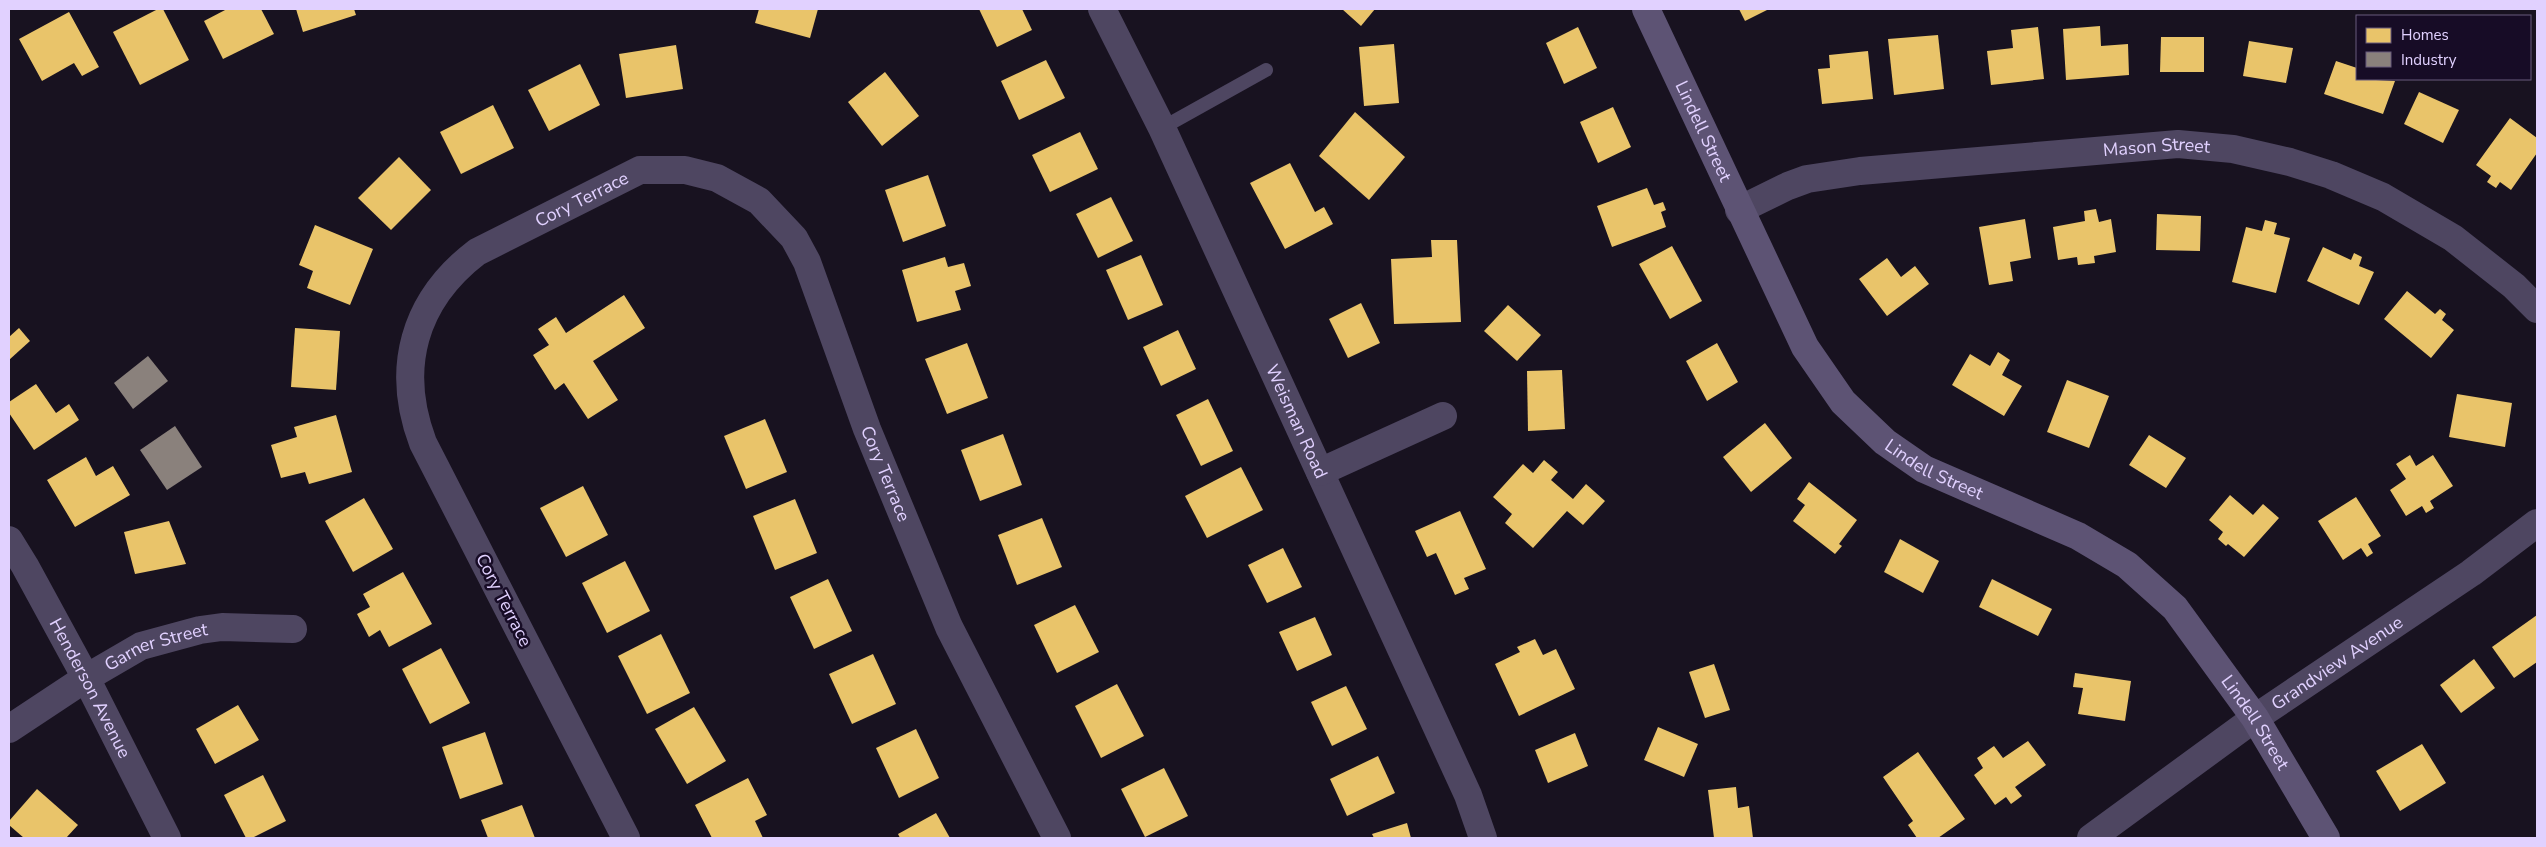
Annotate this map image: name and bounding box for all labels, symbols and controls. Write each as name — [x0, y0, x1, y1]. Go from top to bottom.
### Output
legend — [2356, 15, 2531, 80]
text: Homes — [2401, 25, 2449, 45]
text: Industry — [2401, 50, 2457, 70]
street label: Lindell Street — [1669, 77, 1738, 186]
street label: Mason Street — [2102, 132, 2212, 162]
street label: Cory Terrace — [531, 166, 632, 233]
street label: Weisman Road — [1260, 360, 1333, 482]
street label: Cory Terrace — [855, 422, 916, 525]
street label: Lindell Street — [1880, 433, 1988, 506]
street label: Cory Terrace — [470, 549, 538, 651]
street label: Grandview Avenue — [2267, 610, 2408, 716]
street label: Henderson Avenue — [44, 614, 137, 762]
street label: Garner Street — [100, 617, 210, 677]
street label: Lindell Street — [2216, 670, 2295, 775]

